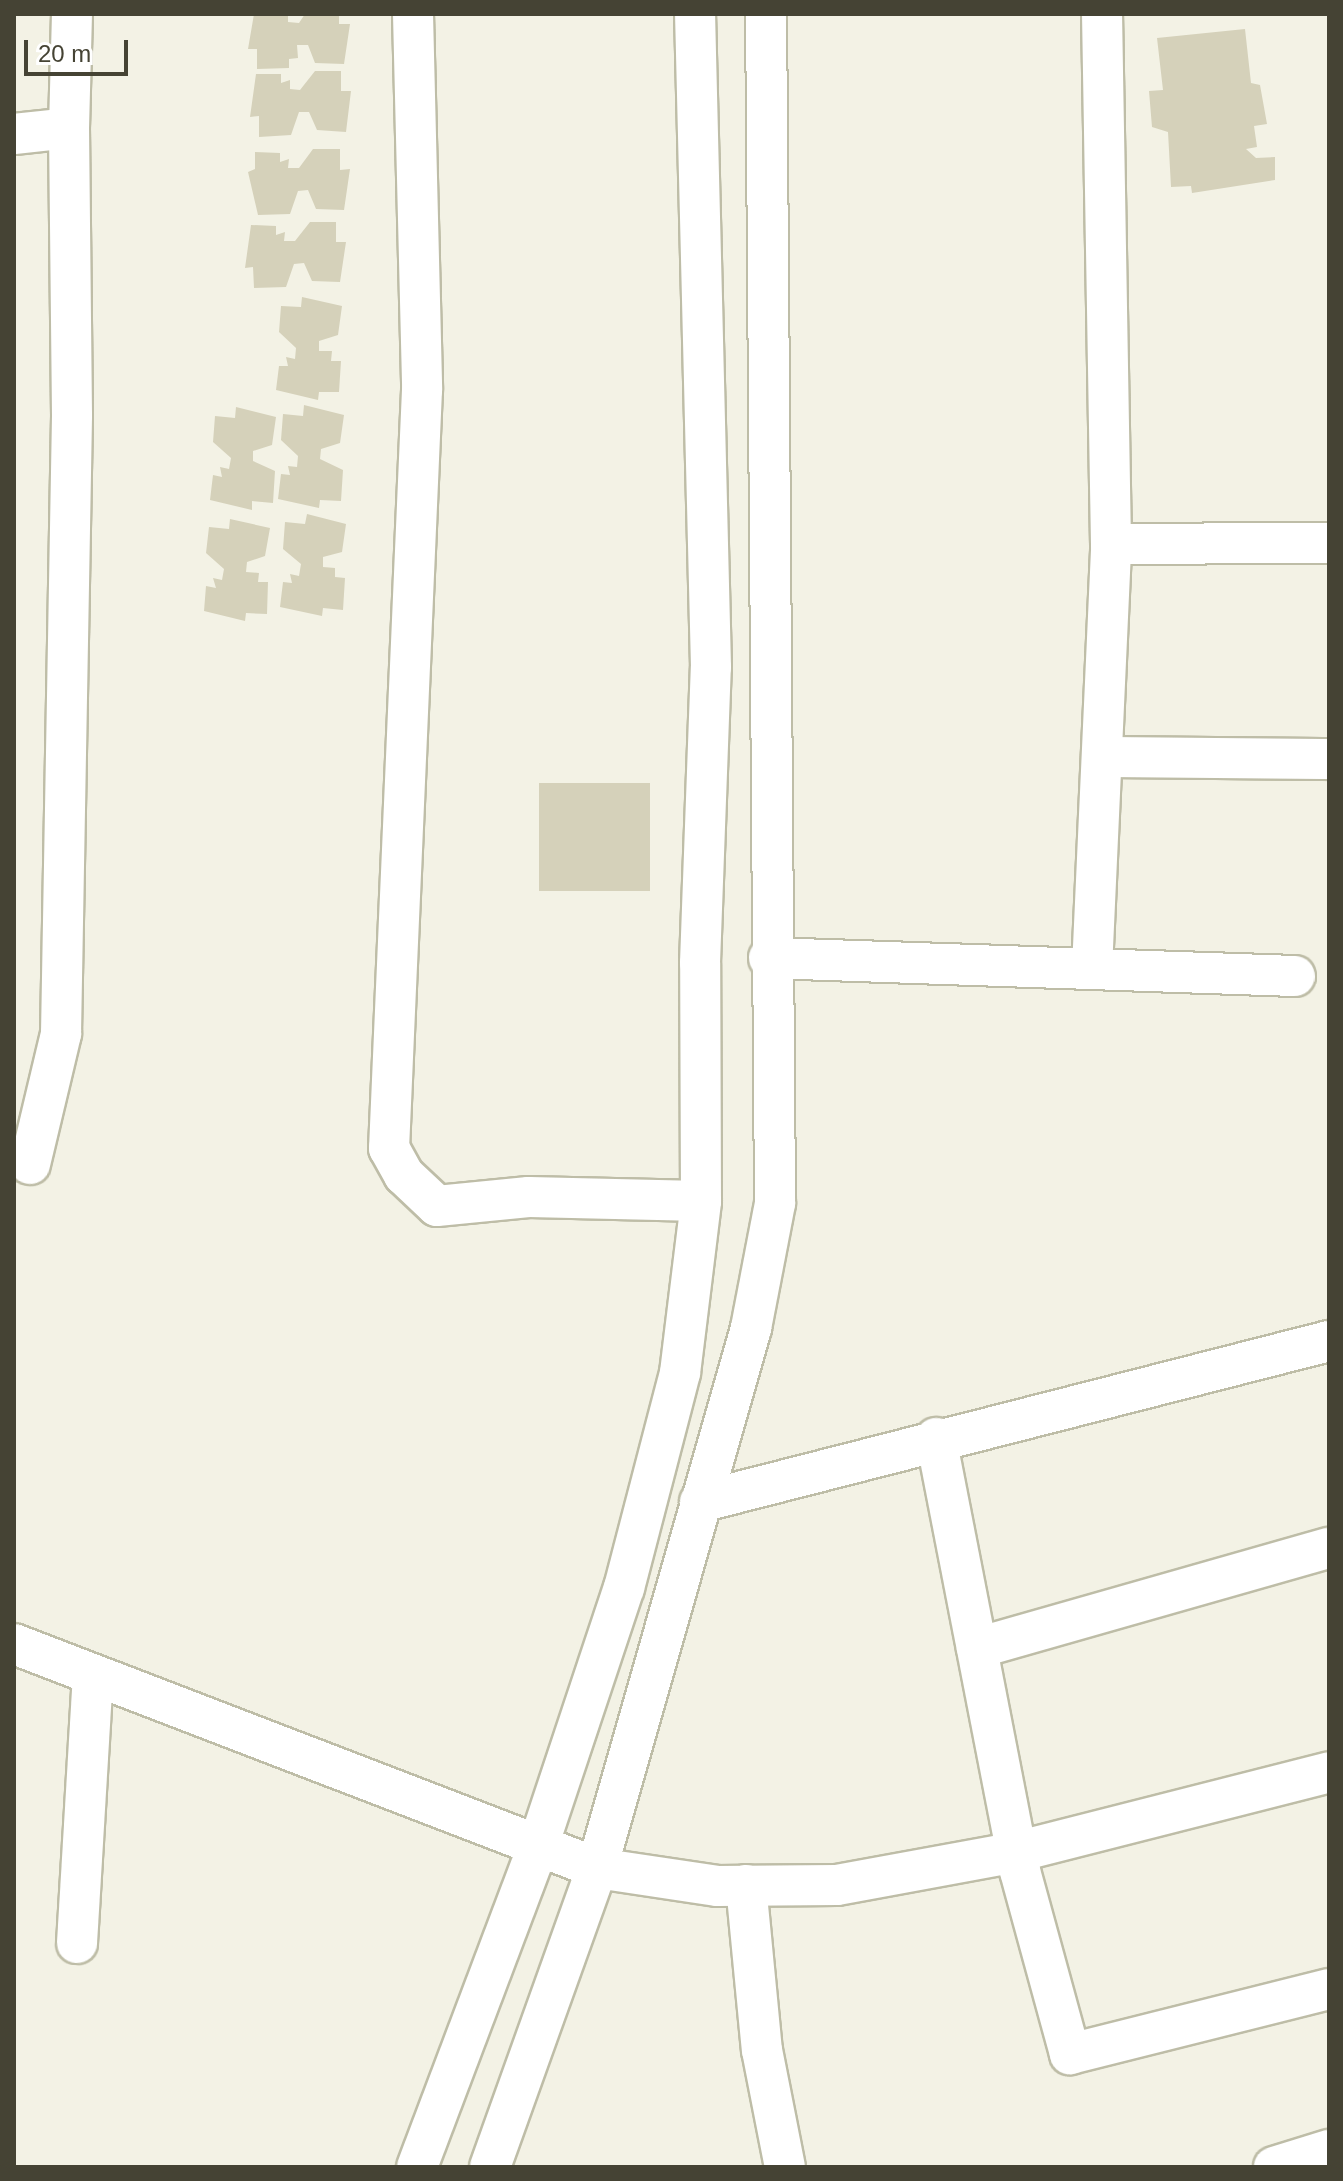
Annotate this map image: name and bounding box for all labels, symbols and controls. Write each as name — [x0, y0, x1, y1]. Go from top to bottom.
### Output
scale bar — [28, 24, 132, 74]
text: 20 m — [38, 40, 91, 67]

